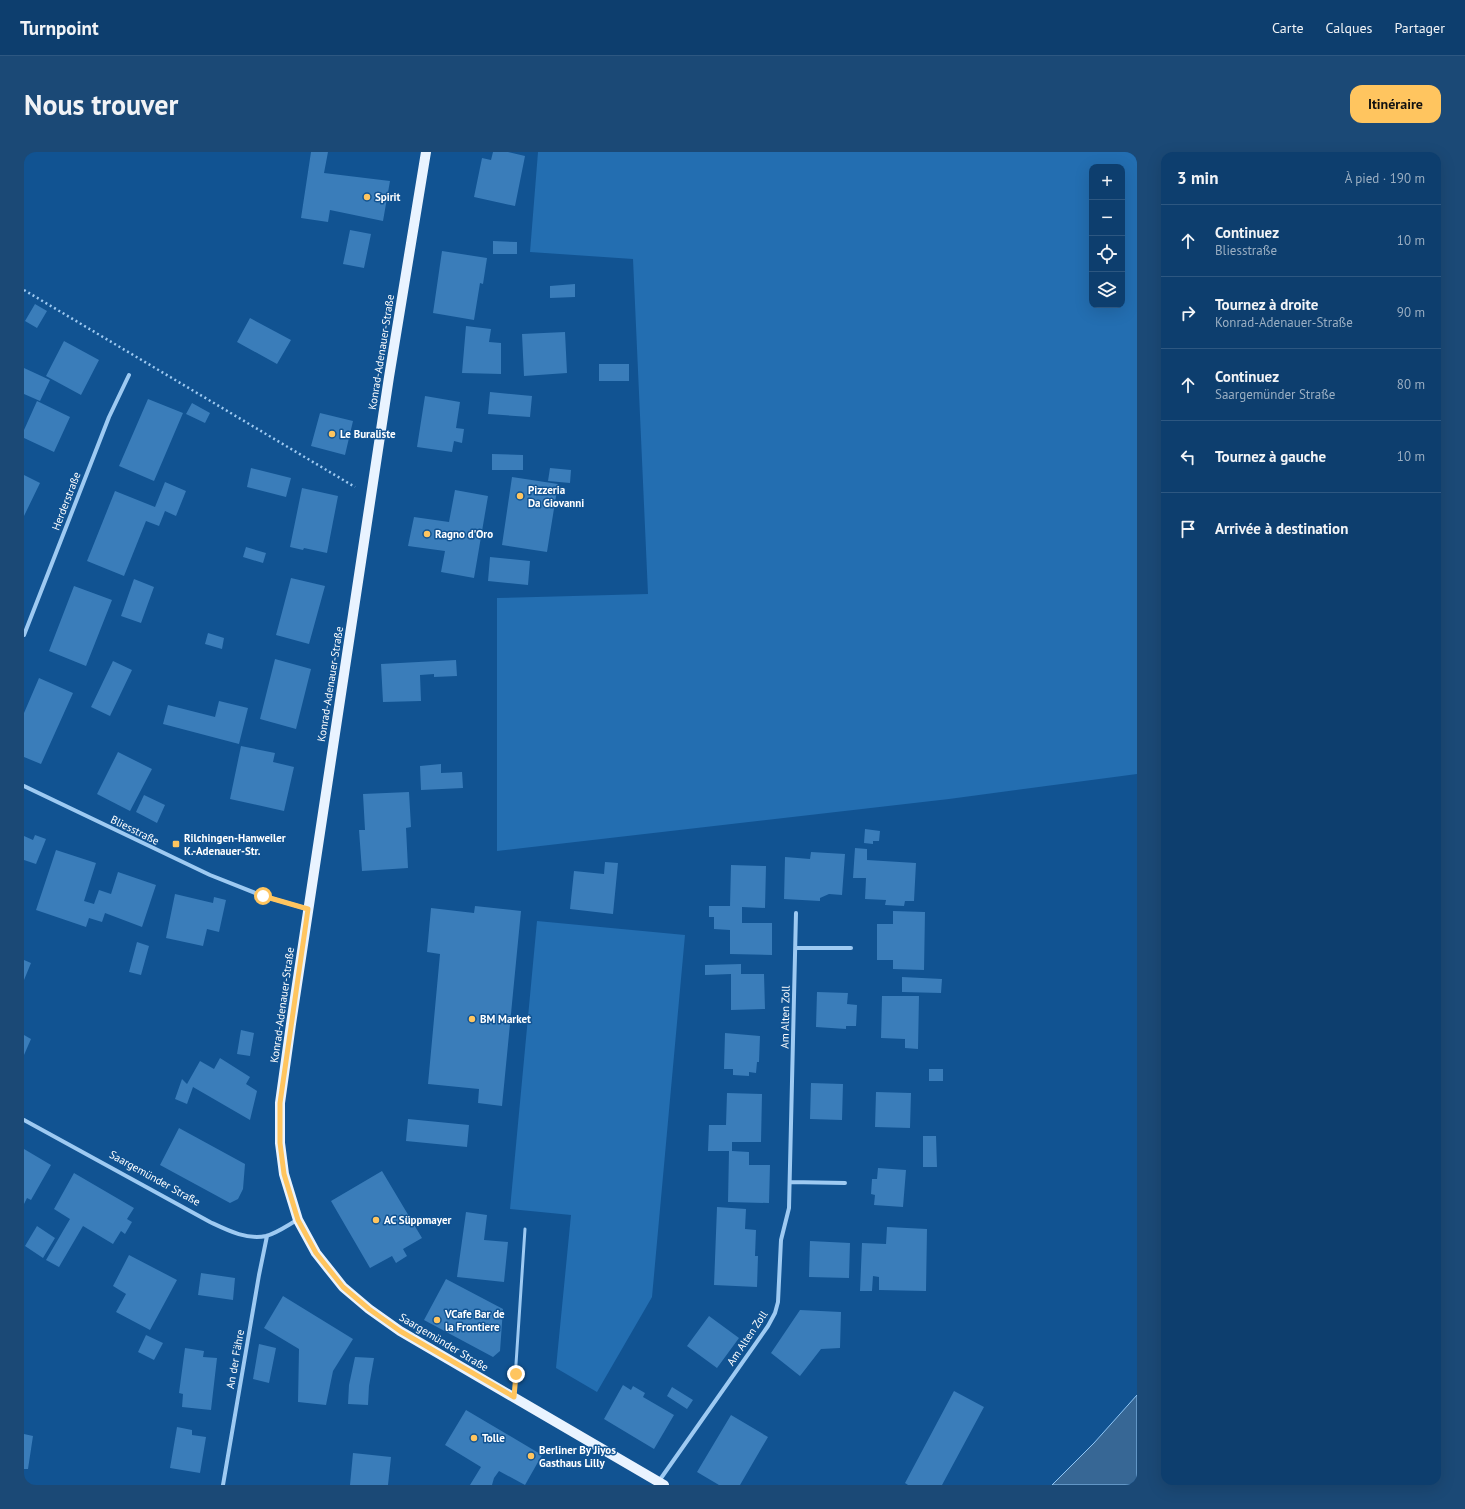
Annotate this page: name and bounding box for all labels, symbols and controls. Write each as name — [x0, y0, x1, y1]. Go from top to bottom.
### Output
text: Turnpoint — [20, 16, 99, 40]
text: Carte — [1272, 19, 1304, 37]
text: Calques — [1326, 19, 1372, 37]
text: Partager — [1394, 19, 1445, 37]
button: Itinéraire — [1350, 85, 1441, 123]
text: Nous trouver — [24, 86, 178, 123]
map controls — [1089, 164, 1125, 308]
button: + — [1089, 164, 1125, 200]
text: 3 min — [1177, 167, 1218, 189]
text: À pied · 190 m — [1345, 170, 1425, 187]
place label: Spirit — [375, 190, 401, 204]
marker: Spirit — [362, 192, 372, 202]
button: − — [1089, 200, 1125, 236]
text: Continuez — [1215, 223, 1279, 242]
icon: ahead — [1177, 230, 1199, 252]
text: 10 m — [1397, 232, 1425, 249]
button: locate — [1089, 236, 1125, 272]
text: Bliesstraße — [1215, 242, 1277, 259]
button: layers — [1089, 272, 1125, 308]
street label: Konrad-Adenauer-Straße — [365, 293, 397, 411]
text: Tournez à droite — [1215, 295, 1318, 314]
icon: right — [1177, 302, 1199, 324]
text: 90 m — [1397, 304, 1425, 321]
text: Konrad-Adenauer-Straße — [1215, 314, 1353, 331]
text: Continuez — [1215, 367, 1279, 386]
icon: ahead — [1177, 374, 1199, 396]
text: 80 m — [1397, 376, 1425, 393]
text: Saargemünder Straße — [1215, 386, 1335, 403]
place label: Le Buraliste — [340, 427, 396, 441]
marker: Le Buraliste — [327, 429, 337, 439]
icon: left — [1177, 446, 1199, 468]
text: Tournez à gauche — [1215, 447, 1326, 466]
text: 10 m — [1397, 448, 1425, 465]
street label: Herderstraße — [48, 469, 84, 532]
place label: Pizzeria Da Giovanni — [528, 483, 584, 510]
marker: Pizzeria Da Giovanni — [515, 491, 525, 501]
icon: arrive — [1177, 518, 1199, 540]
text: Arrivée à destination — [1215, 519, 1348, 538]
place label: Ragno d'Oro — [435, 527, 493, 541]
marker: Ragno d'Oro — [422, 529, 432, 539]
street label: Konrad-Adenauer-Straße — [314, 625, 346, 743]
street label: Bliesstraße — [108, 812, 162, 848]
place label: Rilchingen-Hanweiler K.-Adenauer-Str. — [184, 831, 286, 858]
marker: Rilchingen-Hanweiler K.-Adenauer-Str. — [171, 839, 181, 849]
route start — [254, 887, 272, 905]
street label: Konrad-Adenauer-Straße — [267, 946, 297, 1064]
street label: Am Alten Zoll — [777, 984, 793, 1049]
place label: BM Market — [480, 1012, 531, 1026]
marker: BM Market — [467, 1014, 477, 1024]
street label: Saargemünder Straße — [107, 1147, 203, 1209]
place label: AC Süppmayer — [384, 1213, 452, 1227]
marker: AC Süppmayer — [371, 1215, 381, 1225]
place label: VCafe Bar de la Frontiere — [444, 1307, 505, 1334]
street label: Am Alten Zoll — [724, 1307, 771, 1368]
street label: Saargemünder Straße — [397, 1310, 492, 1374]
marker: VCafe Bar de la Frontiere — [432, 1315, 442, 1325]
street label: An der Fähre — [223, 1328, 247, 1390]
route end — [507, 1365, 525, 1383]
place label: Tolle — [482, 1431, 505, 1445]
marker: Tolle — [469, 1433, 479, 1443]
place label: Berliner By Jiyos Gasthaus Lilly — [539, 1443, 616, 1470]
marker: Berliner By Jiyos Gasthaus Lilly — [526, 1451, 536, 1461]

